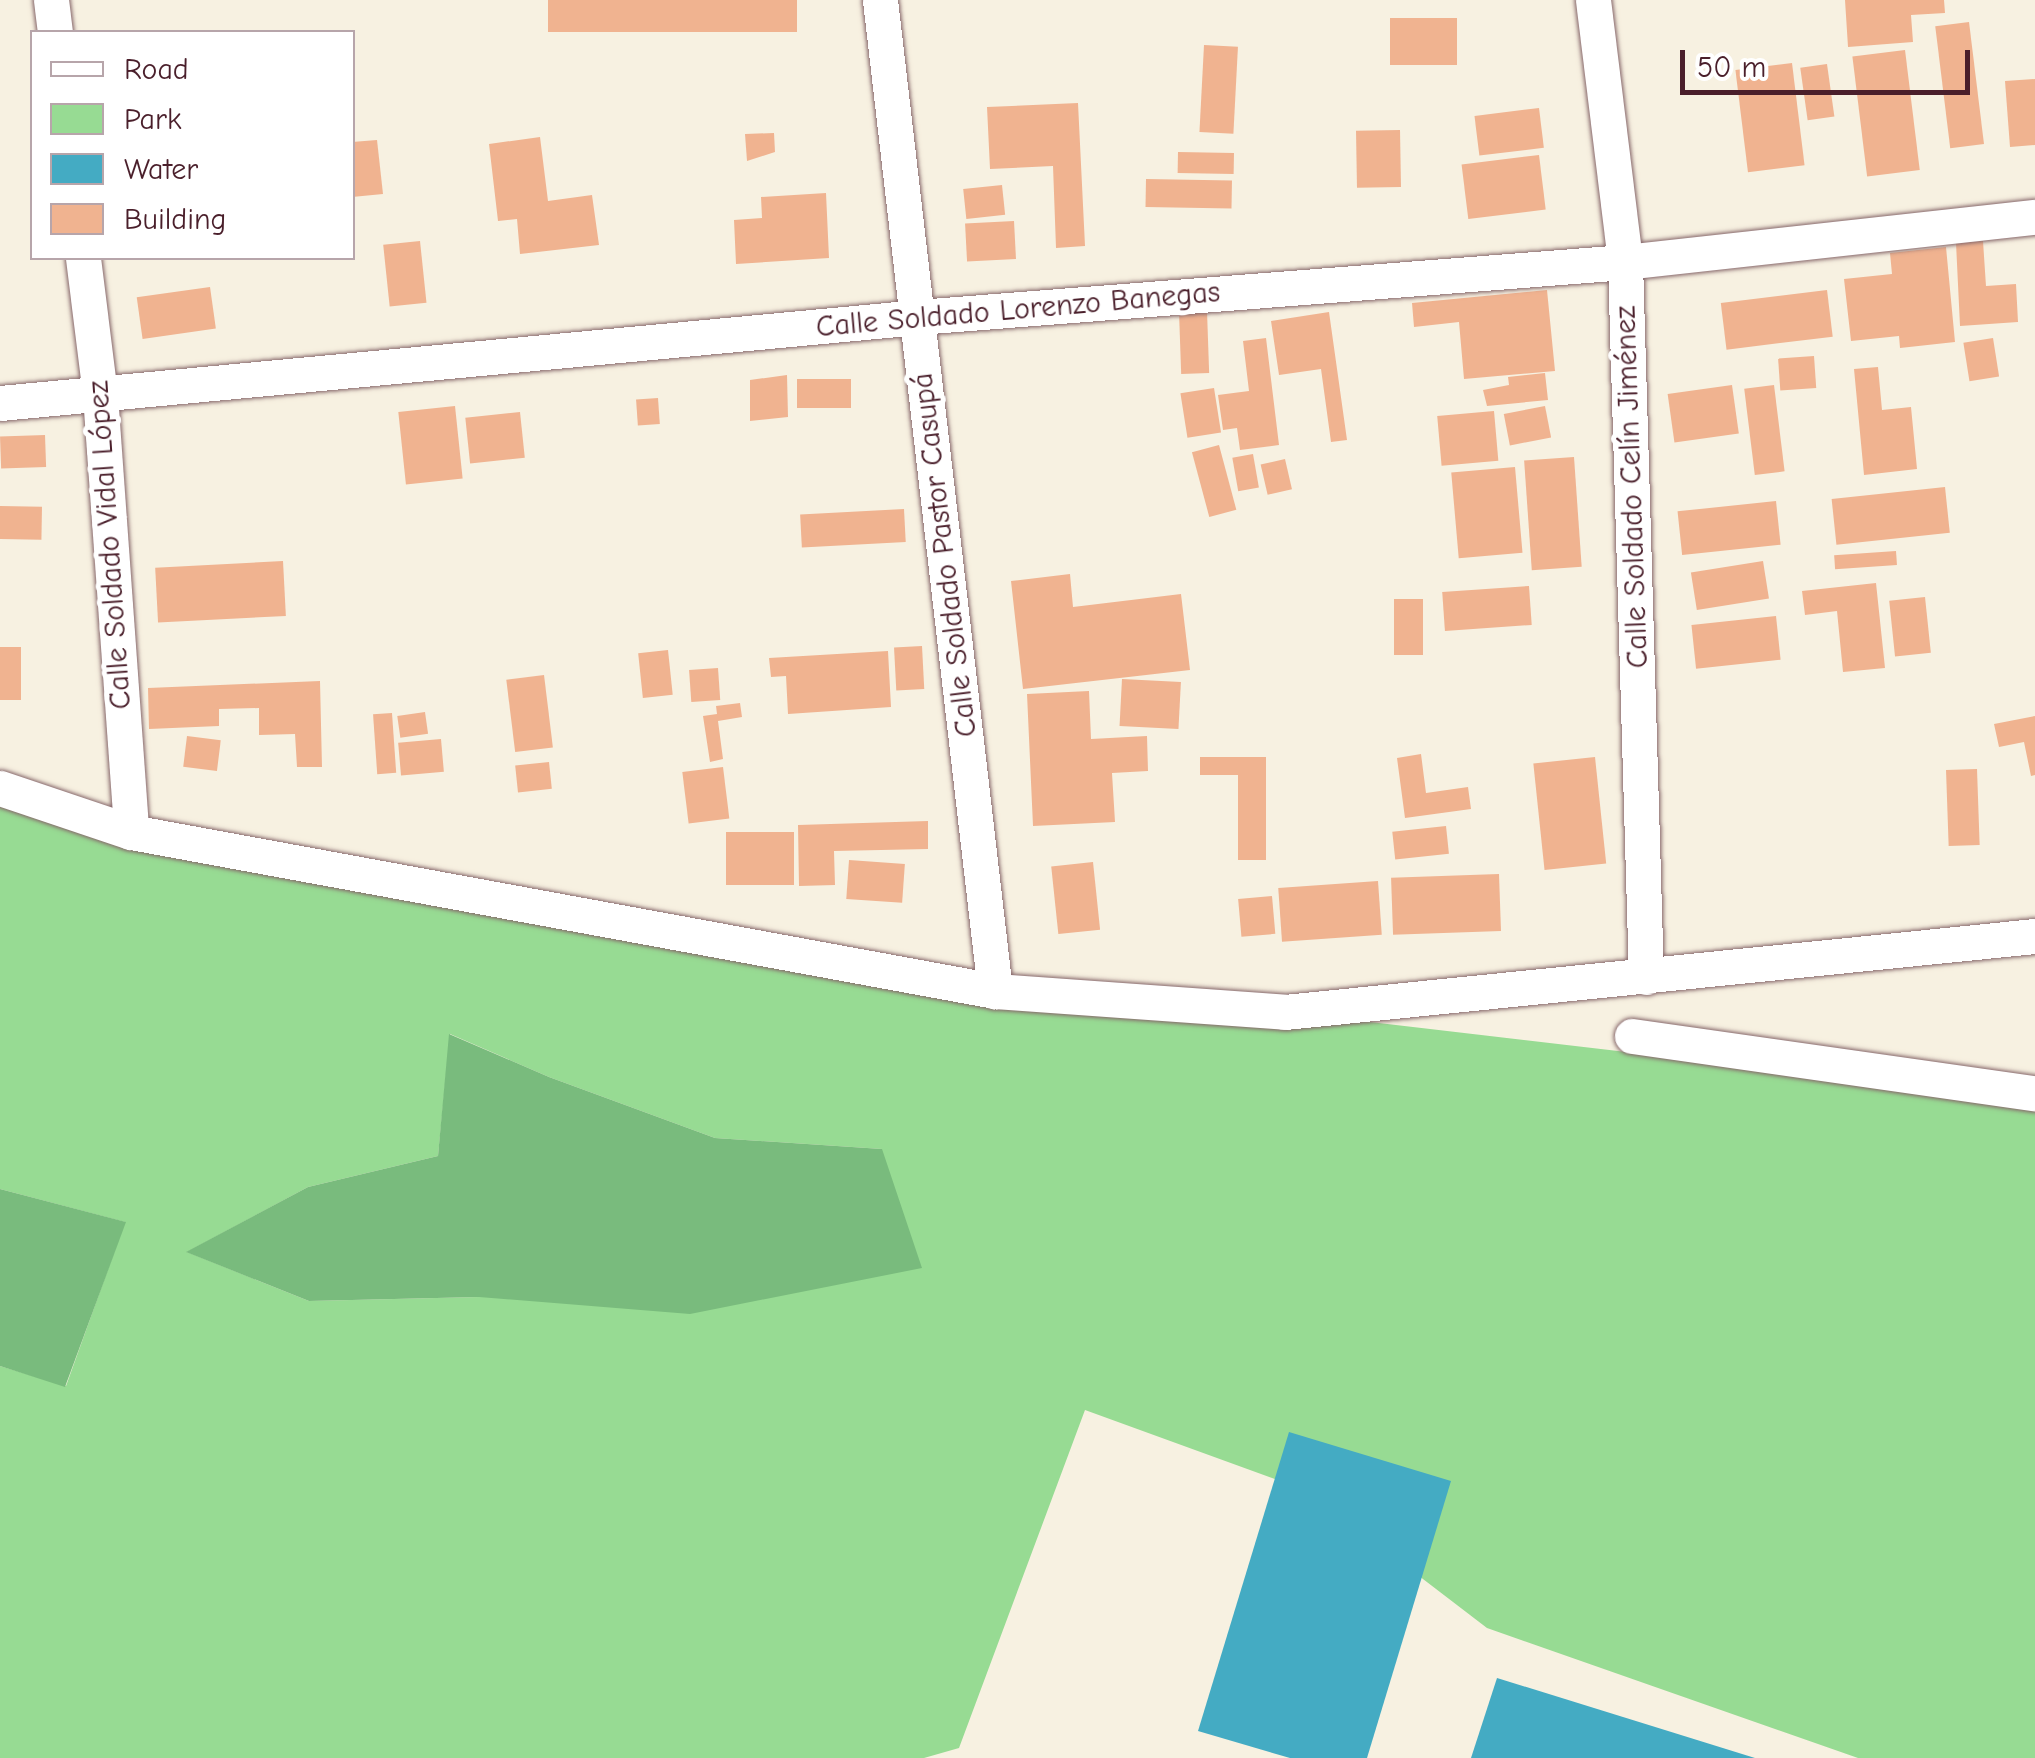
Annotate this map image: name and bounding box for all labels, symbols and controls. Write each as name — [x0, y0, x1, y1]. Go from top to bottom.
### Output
legend — [30, 30, 355, 260]
scale bar — [1685, 30, 1975, 92]
text: 50 m — [1697, 50, 1766, 85]
text: Road — [124, 52, 189, 87]
text: Park — [124, 102, 181, 137]
text: Water — [124, 152, 198, 187]
text: Building — [124, 202, 227, 237]
street label: Calle Soldado Lorenzo Banegas — [815, 274, 1221, 346]
street label: Calle Soldado Celín Jiménez — [1608, 305, 1656, 669]
street label: Calle Soldado Pastor Casupá — [905, 371, 985, 739]
street label: Calle Soldado Vidal López — [81, 379, 139, 711]

